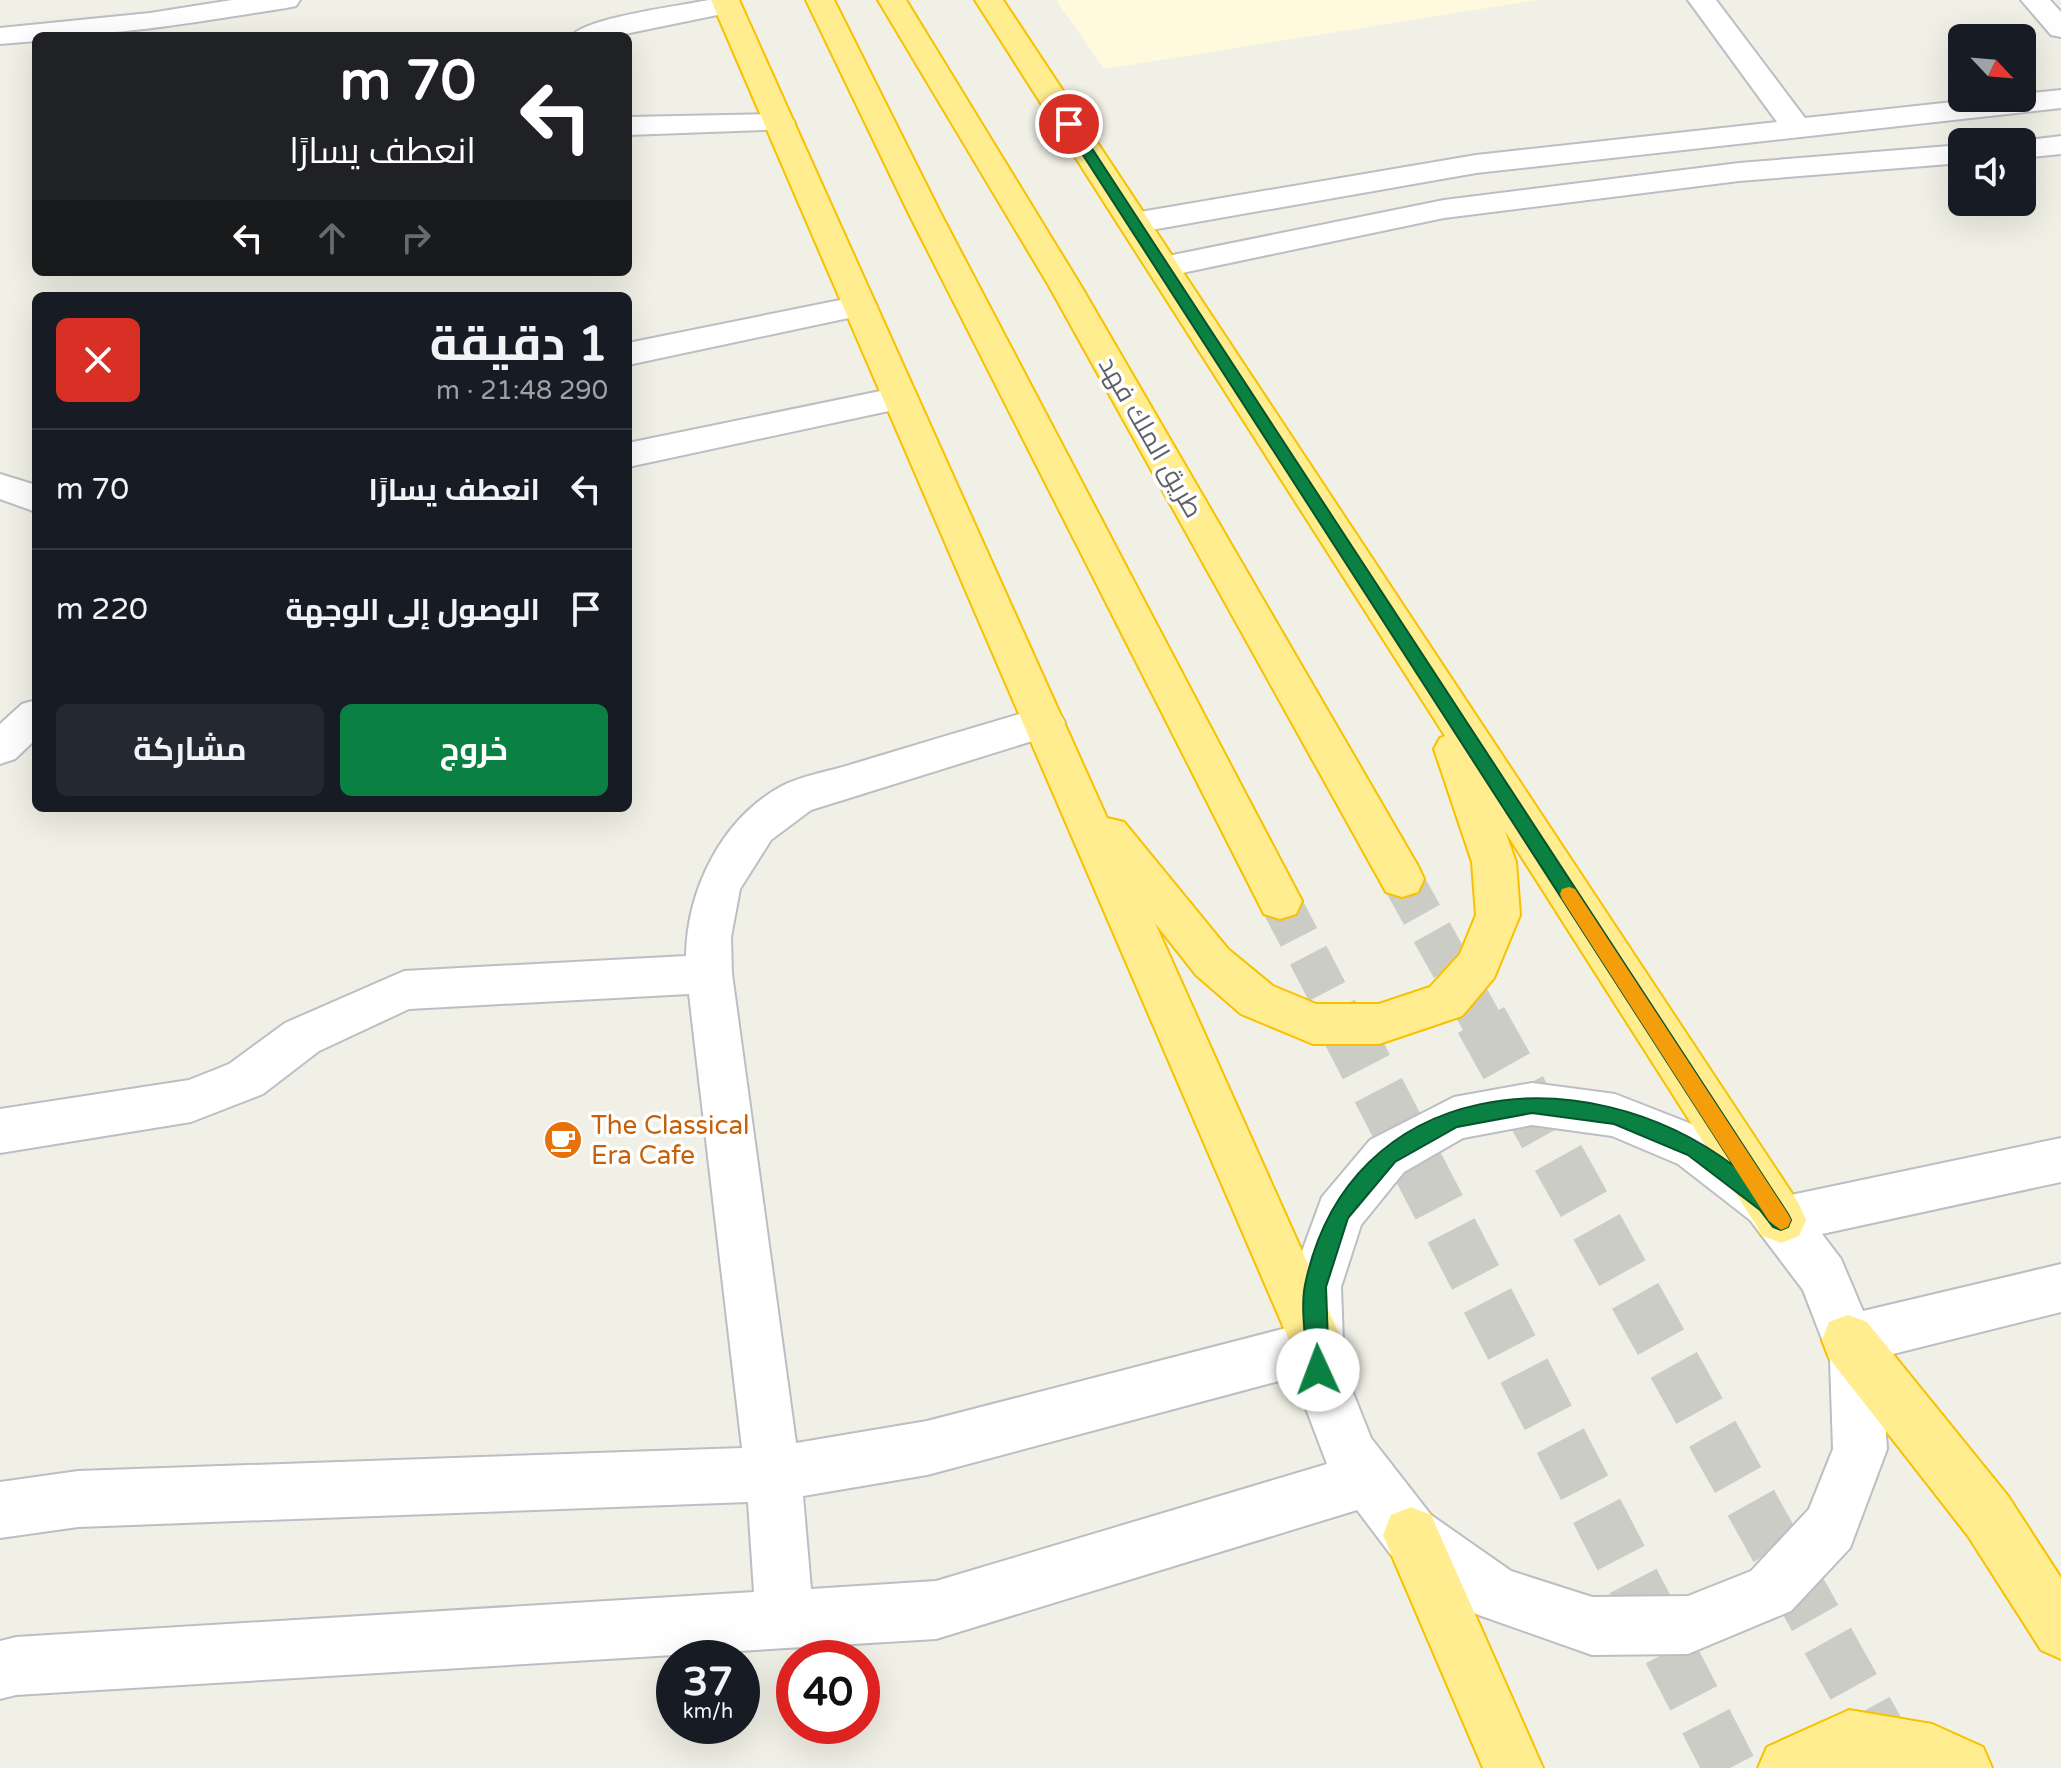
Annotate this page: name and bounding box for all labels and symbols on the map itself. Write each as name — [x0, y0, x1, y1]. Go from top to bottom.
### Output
north arrow — [1948, 24, 2036, 112]
pin — [1035, 90, 1103, 158]
street label: طريق الملك فهد — [1092, 351, 1209, 523]
place label: The Classical Era Cafe — [591, 1110, 750, 1171]
cafe icon: The Classical Era Cafe — [542, 1119, 584, 1161]
position arrow — [1276, 1328, 1360, 1412]
speed limit sign: 40 — [776, 1640, 880, 1744]

